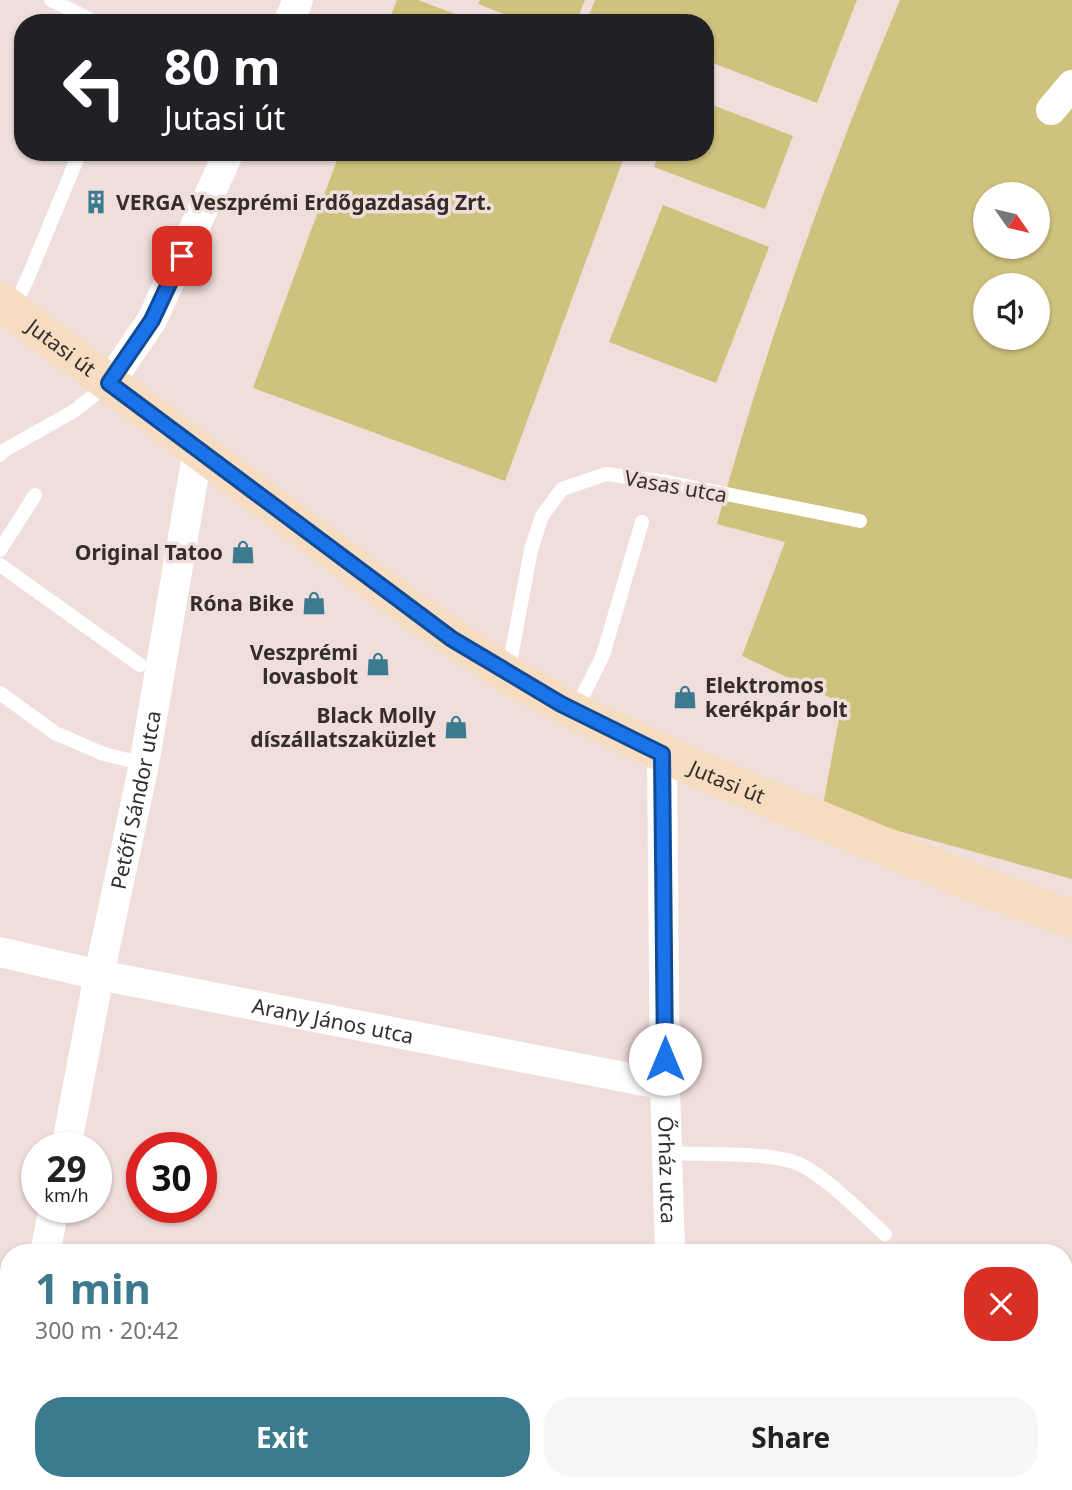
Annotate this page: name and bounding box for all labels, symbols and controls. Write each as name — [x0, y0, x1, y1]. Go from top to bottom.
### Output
text: 80 m — [164, 33, 281, 99]
icon: left — [49, 42, 140, 133]
text: Jutasi út — [164, 96, 285, 139]
north arrow — [973, 182, 1050, 259]
map controls — [973, 182, 1050, 350]
building icon: VERGA Veszprémi Erdőgazdaság Zrt. — [82, 188, 110, 216]
place label: VERGA Veszprémi Erdőgazdaság Zrt. — [116, 188, 492, 216]
pin — [152, 226, 212, 286]
icon: arrive — [163, 237, 201, 275]
button: sound — [973, 273, 1050, 350]
street label: Jutasi út — [20, 311, 102, 383]
street label: Vasas utca — [622, 463, 730, 509]
place label: Original Tatoo — [75, 538, 223, 566]
shop icon: Original Tatoo — [229, 538, 257, 566]
place label: Róna Bike — [190, 589, 294, 617]
shop icon: Róna Bike — [300, 589, 328, 617]
place label: Veszprémi lovasbolt — [250, 638, 358, 690]
shop icon: Veszprémi lovasbolt — [364, 650, 392, 678]
place label: Elektromos kerékpár bolt — [705, 671, 848, 723]
shop icon: Elektromos kerékpár bolt — [671, 683, 699, 711]
place label: Black Molly díszállatszaküzlet — [250, 701, 436, 753]
street label: Petőfi Sándor utca — [104, 708, 167, 892]
shop icon: Black Molly díszállatszaküzlet — [442, 713, 470, 741]
street label: Jutasi út — [683, 753, 770, 810]
street label: Arany János utca — [250, 991, 416, 1050]
position arrow — [628, 1022, 702, 1096]
street label: Őrház utca — [652, 1116, 683, 1224]
speed limit sign: 30 — [126, 1132, 217, 1223]
text: 29 — [46, 1145, 87, 1192]
text: km/h — [44, 1183, 89, 1207]
text: 1 min — [35, 1259, 151, 1316]
button: close — [964, 1267, 1038, 1341]
text: 300 m · 20:42 — [35, 1314, 179, 1346]
button: Exit — [35, 1397, 530, 1477]
button: Share — [544, 1397, 1038, 1477]

